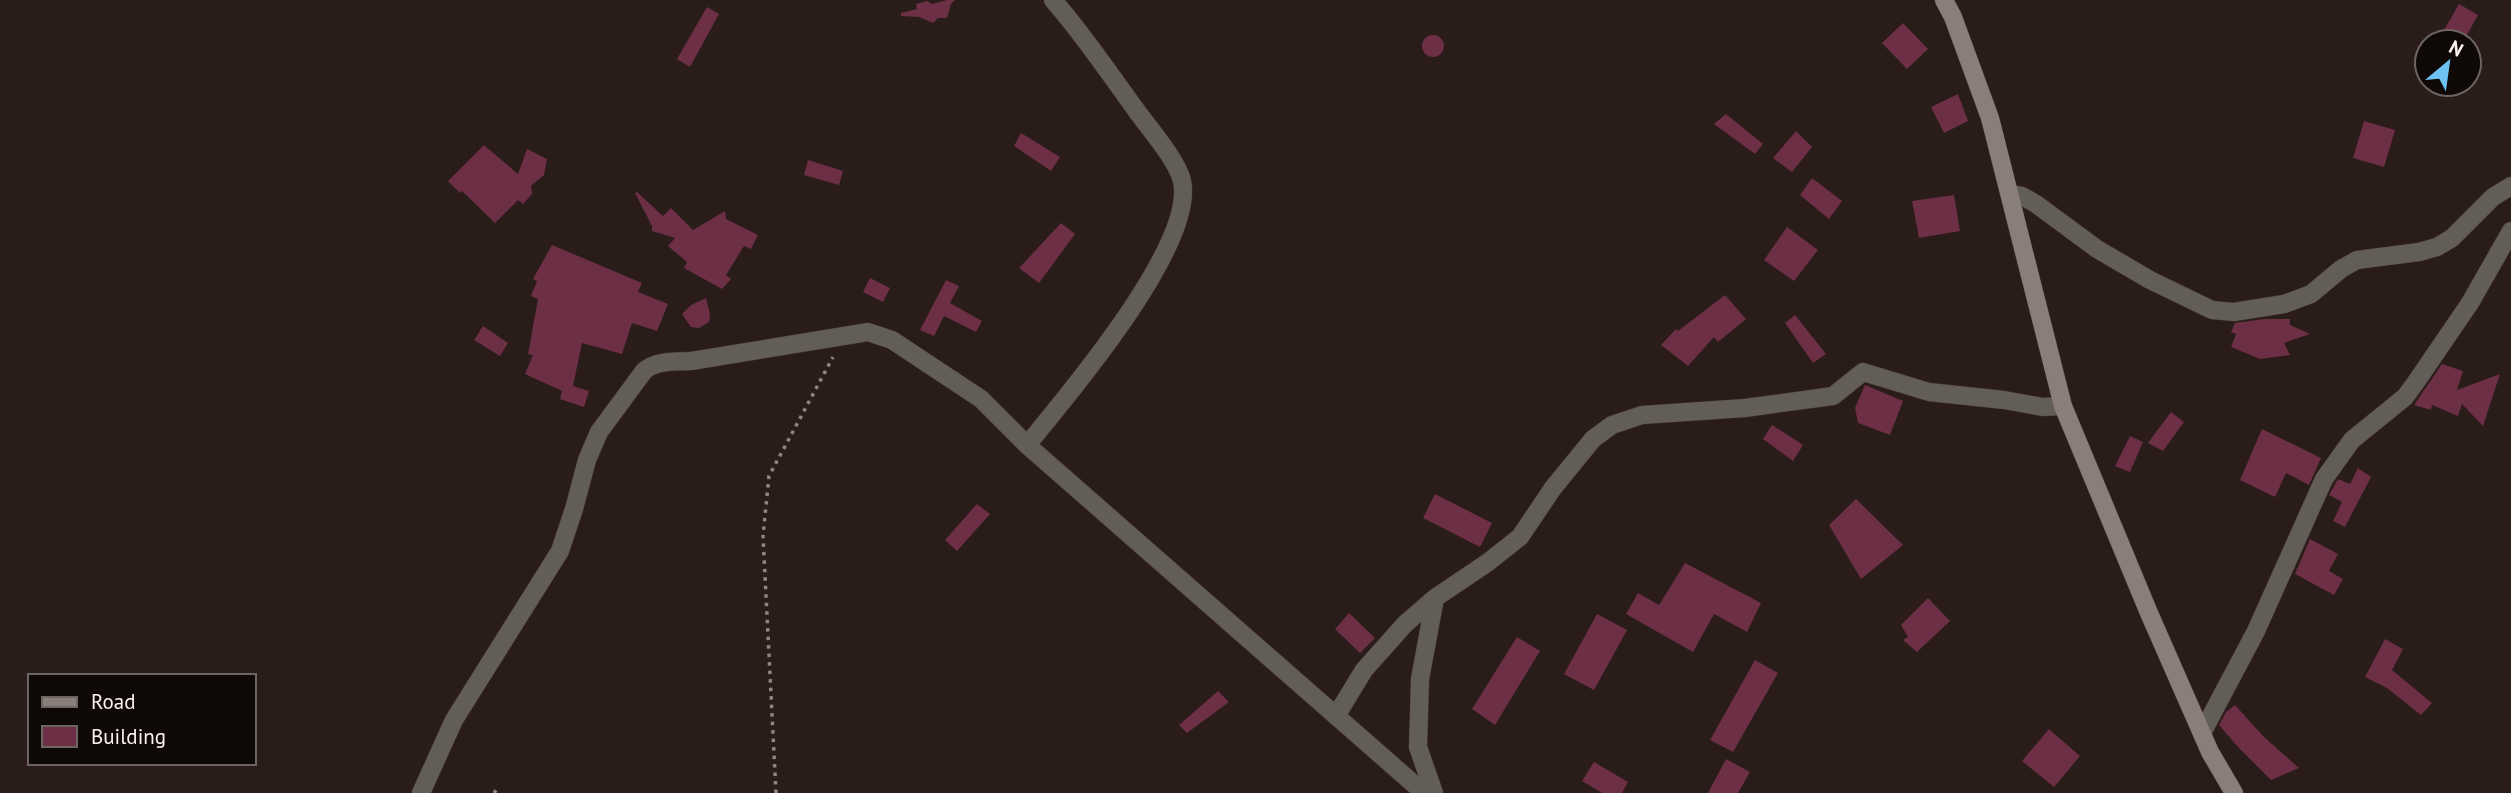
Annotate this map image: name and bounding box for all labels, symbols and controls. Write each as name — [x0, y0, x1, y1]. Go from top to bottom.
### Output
north arrow — [2413, 28, 2483, 98]
text: N — [2445, 35, 2468, 62]
legend — [28, 674, 256, 765]
text: Road — [91, 688, 135, 715]
text: Building — [91, 723, 166, 750]

